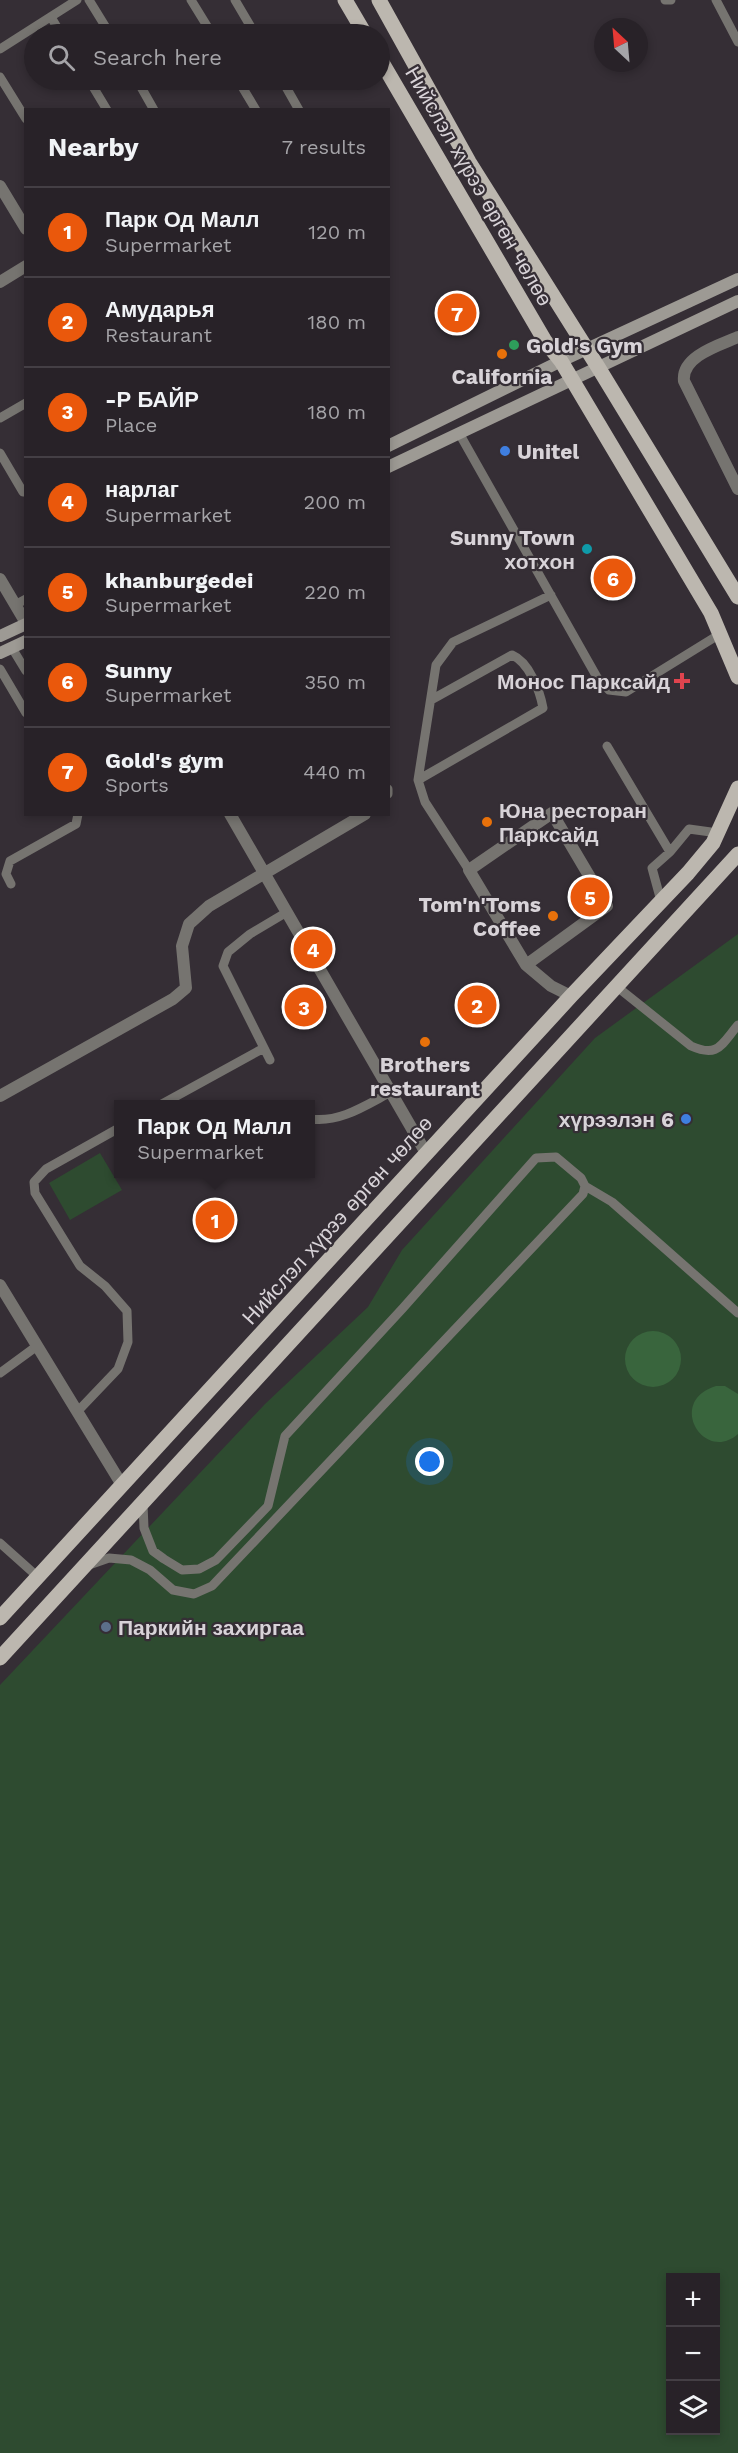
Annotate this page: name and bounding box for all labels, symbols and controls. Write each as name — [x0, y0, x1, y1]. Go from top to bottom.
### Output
north arrow — [594, 18, 648, 72]
search box — [24, 24, 390, 90]
icon: search — [45, 41, 78, 74]
text: Search here — [93, 45, 222, 70]
street label: Нийслэл хүрээ өргөн чөлөө — [400, 62, 558, 310]
text: Nearby — [48, 132, 139, 162]
text: 7 results — [282, 135, 366, 159]
text: Парк Од Малл — [105, 207, 259, 232]
text: 1 — [63, 220, 72, 244]
text: 120 m — [308, 220, 366, 244]
text: Supermarket — [105, 233, 231, 257]
pin: 7 — [438, 290, 476, 336]
text: Амударья — [105, 297, 215, 322]
text: 2 — [62, 310, 73, 334]
text: 180 m — [308, 310, 366, 334]
text: Restaurant — [105, 323, 212, 347]
place label: Gold's Gym — [526, 333, 643, 358]
marker: Gold's Gym — [507, 338, 521, 352]
marker: California — [495, 347, 509, 361]
place label: California — [452, 364, 553, 389]
text: -Р БАЙР — [105, 387, 199, 412]
text: 3 — [62, 400, 73, 424]
text: 180 m — [308, 400, 366, 424]
text: Place — [105, 413, 157, 437]
place label: Unitel — [517, 439, 579, 464]
marker: Unitel — [498, 444, 512, 458]
text: нарлаг — [105, 477, 179, 502]
text: 4 — [61, 490, 74, 514]
text: 200 m — [304, 490, 366, 514]
text: Supermarket — [105, 503, 231, 527]
place label: Sunny Town хотхон — [450, 525, 575, 574]
marker: Sunny Town хотхон — [580, 542, 594, 556]
pin: 6 — [594, 556, 632, 600]
text: khanburgedei — [105, 568, 253, 593]
text: 5 — [62, 580, 73, 604]
text: 220 m — [304, 580, 366, 604]
text: Supermarket — [105, 593, 231, 617]
text: Sunny — [105, 658, 172, 683]
place label: Монос Парксайд — [497, 669, 670, 694]
text: 6 — [61, 670, 74, 694]
text: 350 m — [304, 670, 366, 694]
marker: Монос Парксайд — [675, 674, 689, 688]
text: Supermarket — [105, 683, 231, 707]
text: Gold's gym — [105, 748, 224, 773]
text: 7 — [61, 760, 74, 784]
text: 440 m — [303, 760, 366, 784]
text: Sports — [105, 773, 169, 797]
place label: Юна ресторан Парксайд — [499, 798, 647, 847]
marker: Юна ресторан Парксайд — [480, 815, 494, 829]
pin: 5 — [570, 874, 610, 920]
place label: Tom'n'Toms Coffee — [418, 892, 541, 941]
marker: Tom'n'Toms Coffee — [546, 909, 560, 923]
pin: 4 — [294, 926, 332, 972]
pin: 2 — [458, 982, 496, 1028]
pin: 3 — [284, 984, 324, 1030]
marker: Brothers restaurant — [418, 1035, 432, 1049]
place label: Brothers restaurant — [370, 1052, 480, 1101]
popup — [114, 1100, 315, 1178]
place label: хүрээлэн 6 — [559, 1107, 674, 1132]
street label: Нийслэл хүрээ өргөн чөлөө — [237, 1111, 437, 1329]
marker: хүрээлэн 6 — [679, 1112, 693, 1126]
text: Парк Од Малл — [137, 1114, 292, 1139]
text: Supermarket — [137, 1140, 264, 1164]
pin: 1 — [196, 1198, 234, 1242]
your location — [415, 1447, 444, 1476]
place label: Паркийн захиргаа — [118, 1615, 304, 1640]
marker: Паркийн захиргаа — [99, 1620, 113, 1634]
map controls — [666, 2273, 720, 2435]
button: + — [666, 2273, 720, 2327]
button: − — [666, 2327, 720, 2381]
button: layers — [666, 2381, 720, 2435]

